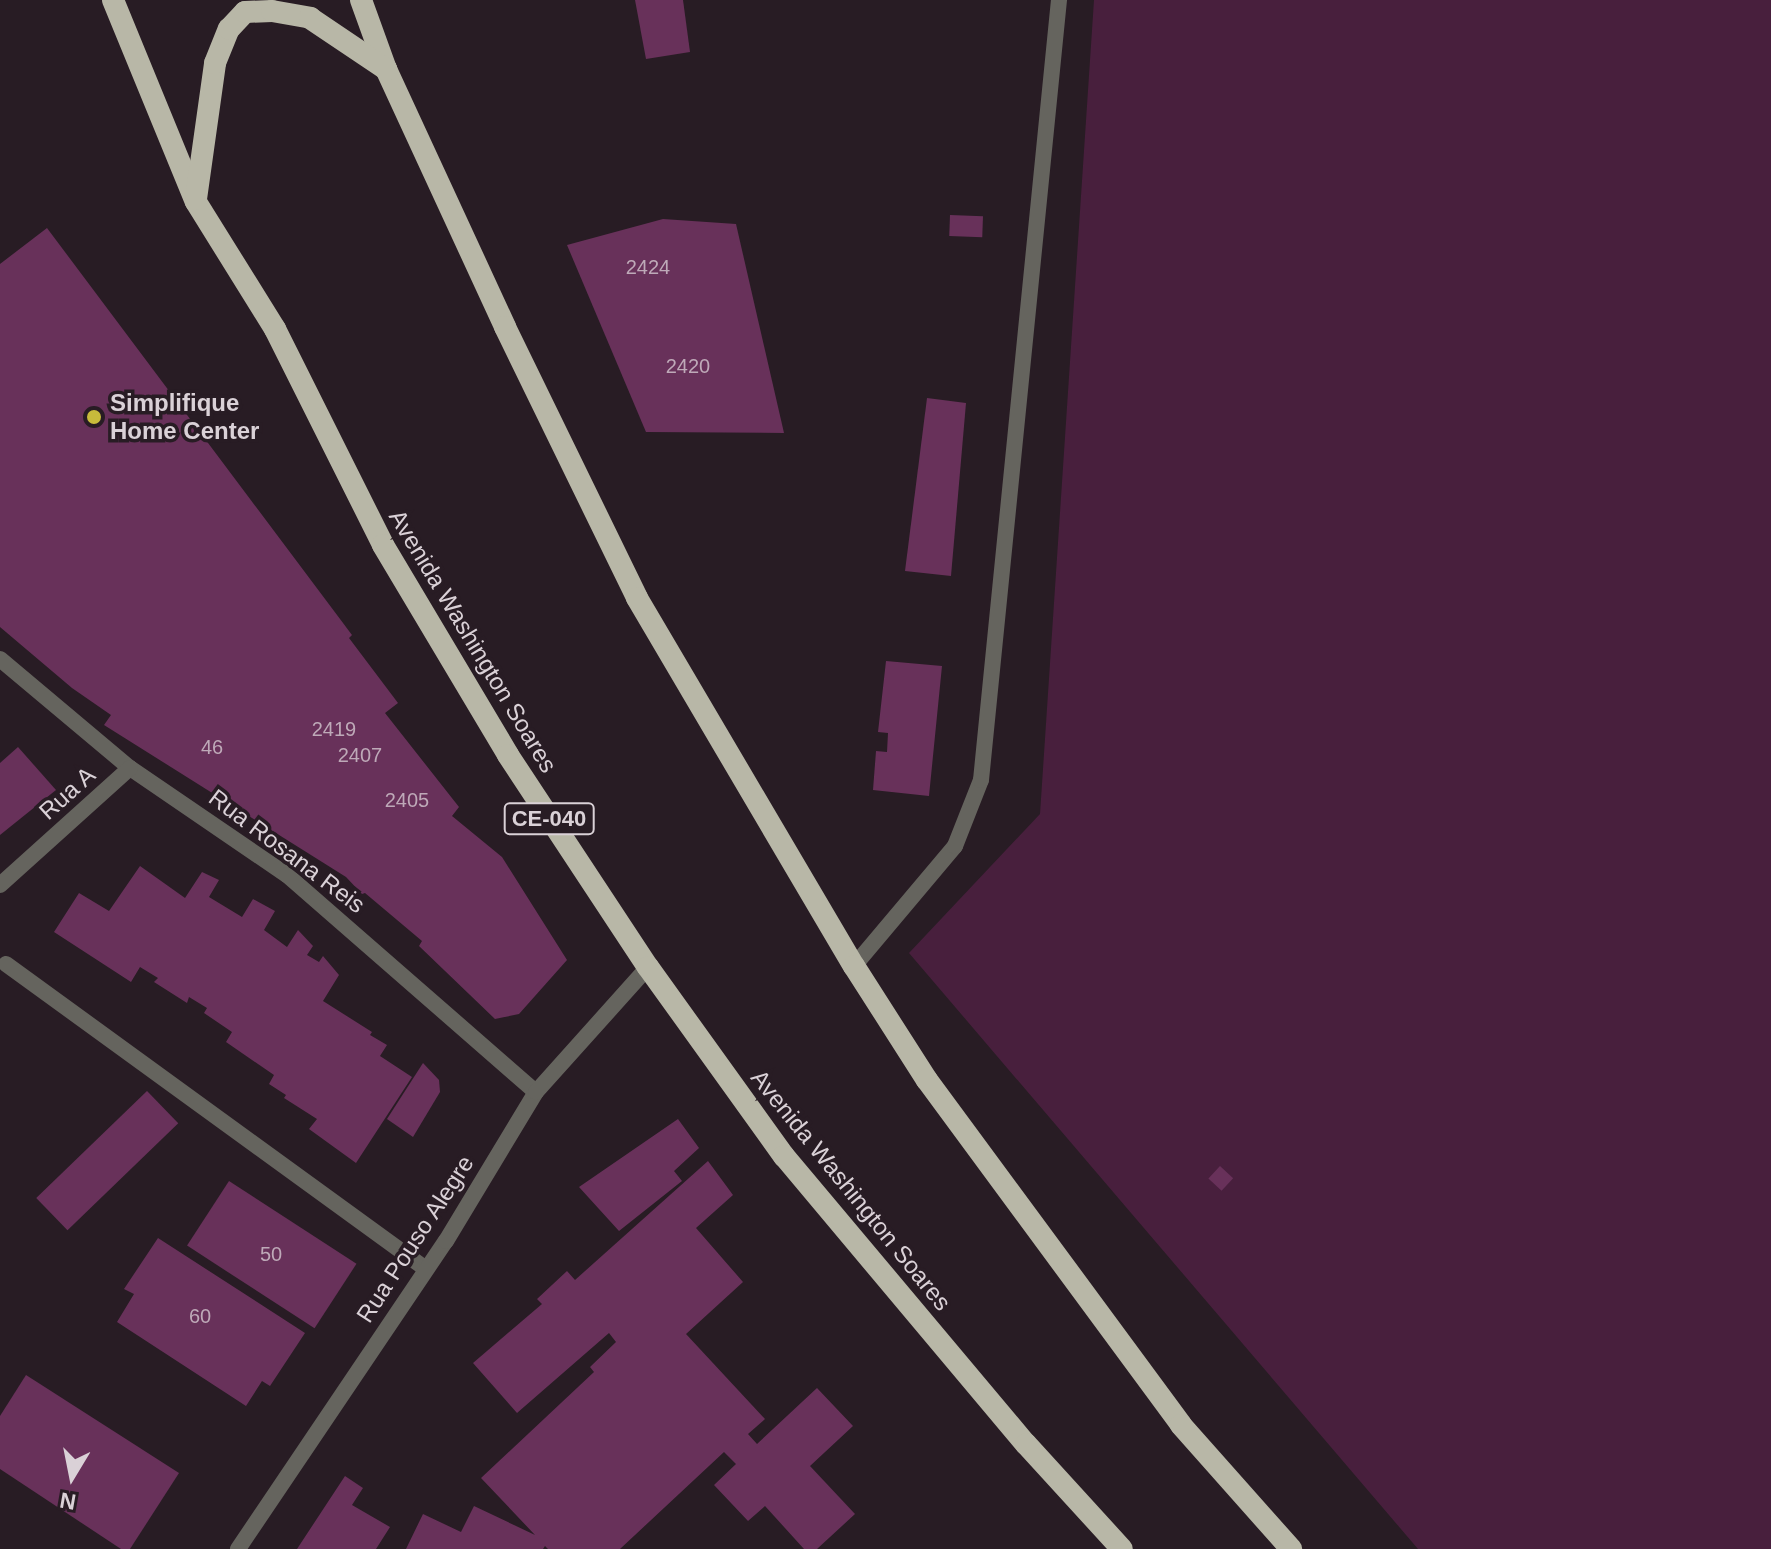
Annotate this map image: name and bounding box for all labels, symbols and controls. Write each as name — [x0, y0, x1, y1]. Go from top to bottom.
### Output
house number: 2424 — [626, 255, 670, 279]
house number: 2420 — [666, 354, 710, 378]
place label: Simplifique Home Center — [110, 389, 259, 445]
marker: Simplifique Home Center — [85, 408, 103, 426]
street label: Avenida Washington Soares — [383, 504, 563, 778]
house number: 2419 — [312, 717, 356, 741]
house number: 46 — [201, 735, 223, 759]
house number: 2407 — [338, 743, 382, 767]
street label: Rua A — [33, 760, 101, 826]
street label: Rua Rosana Reis — [203, 783, 371, 919]
house number: 2405 — [385, 788, 429, 812]
road number: CE-040 — [503, 801, 595, 837]
street label: Avenida Washington Soares — [745, 1064, 957, 1316]
street label: Rua Pouso Alegre — [350, 1149, 480, 1329]
house number: 50 — [260, 1242, 282, 1266]
house number: 60 — [189, 1304, 211, 1328]
north arrow — [32, 1437, 112, 1517]
text: N — [58, 1487, 78, 1515]

